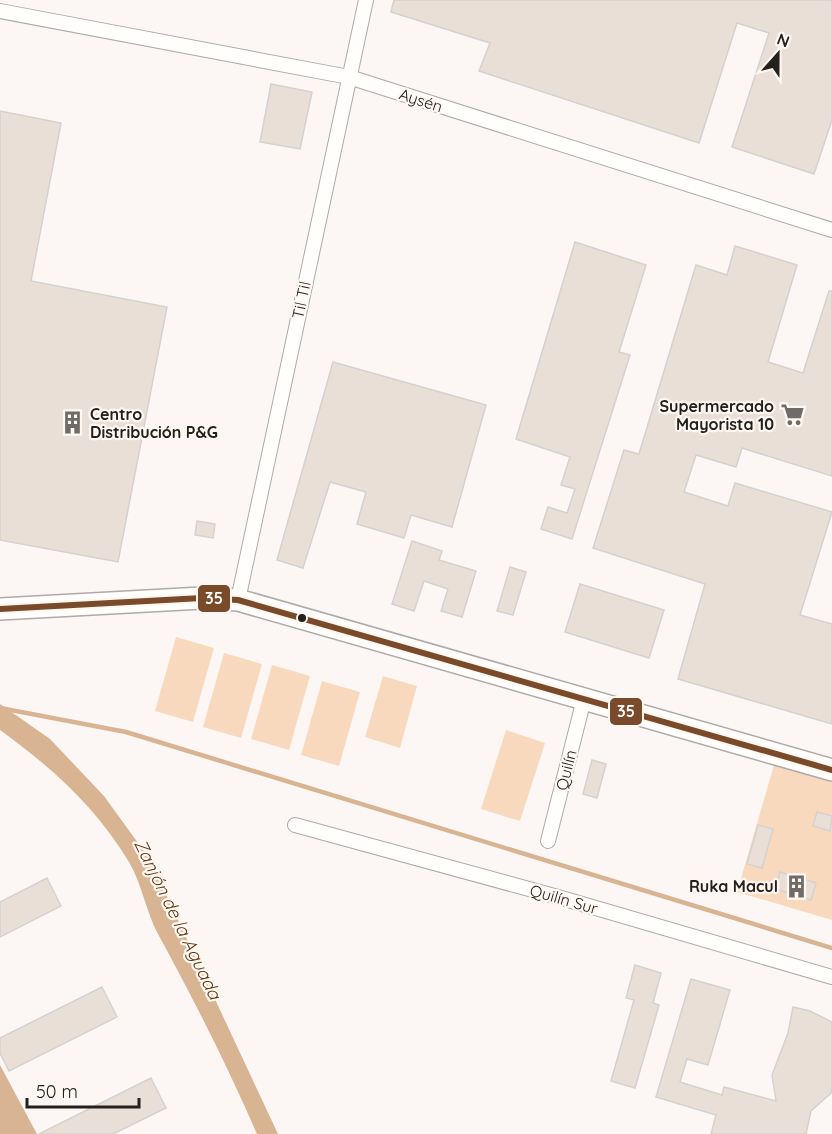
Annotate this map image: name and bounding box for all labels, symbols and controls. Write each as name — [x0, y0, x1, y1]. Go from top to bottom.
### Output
north arrow — [748, 24, 808, 84]
text: N — [774, 29, 792, 51]
street label: Aysén — [397, 84, 445, 116]
street label: Til Til — [287, 279, 315, 321]
place label: Supermercado Mayorista 10 — [659, 396, 774, 434]
supermarket icon: Supermercado Mayorista 10 — [779, 402, 805, 428]
place label: Centro Distribución P&G — [90, 404, 218, 442]
building icon: Centro Distribución P&G — [59, 410, 85, 436]
line badge: 35 — [197, 584, 231, 613]
text: 35 — [205, 588, 223, 608]
unlabelled marker — [296, 612, 308, 624]
line badge: 35 — [609, 697, 643, 726]
text: 35 — [617, 701, 635, 721]
street label: Quilín — [551, 748, 581, 792]
water label: Zanjón de la Aguada — [129, 835, 227, 1004]
building icon: Ruka Macul — [783, 873, 809, 899]
place label: Ruka Macul — [689, 876, 778, 896]
street label: Quilín Sur — [528, 880, 600, 918]
scale bar — [27, 1071, 140, 1109]
text: 50 m — [36, 1080, 78, 1103]

